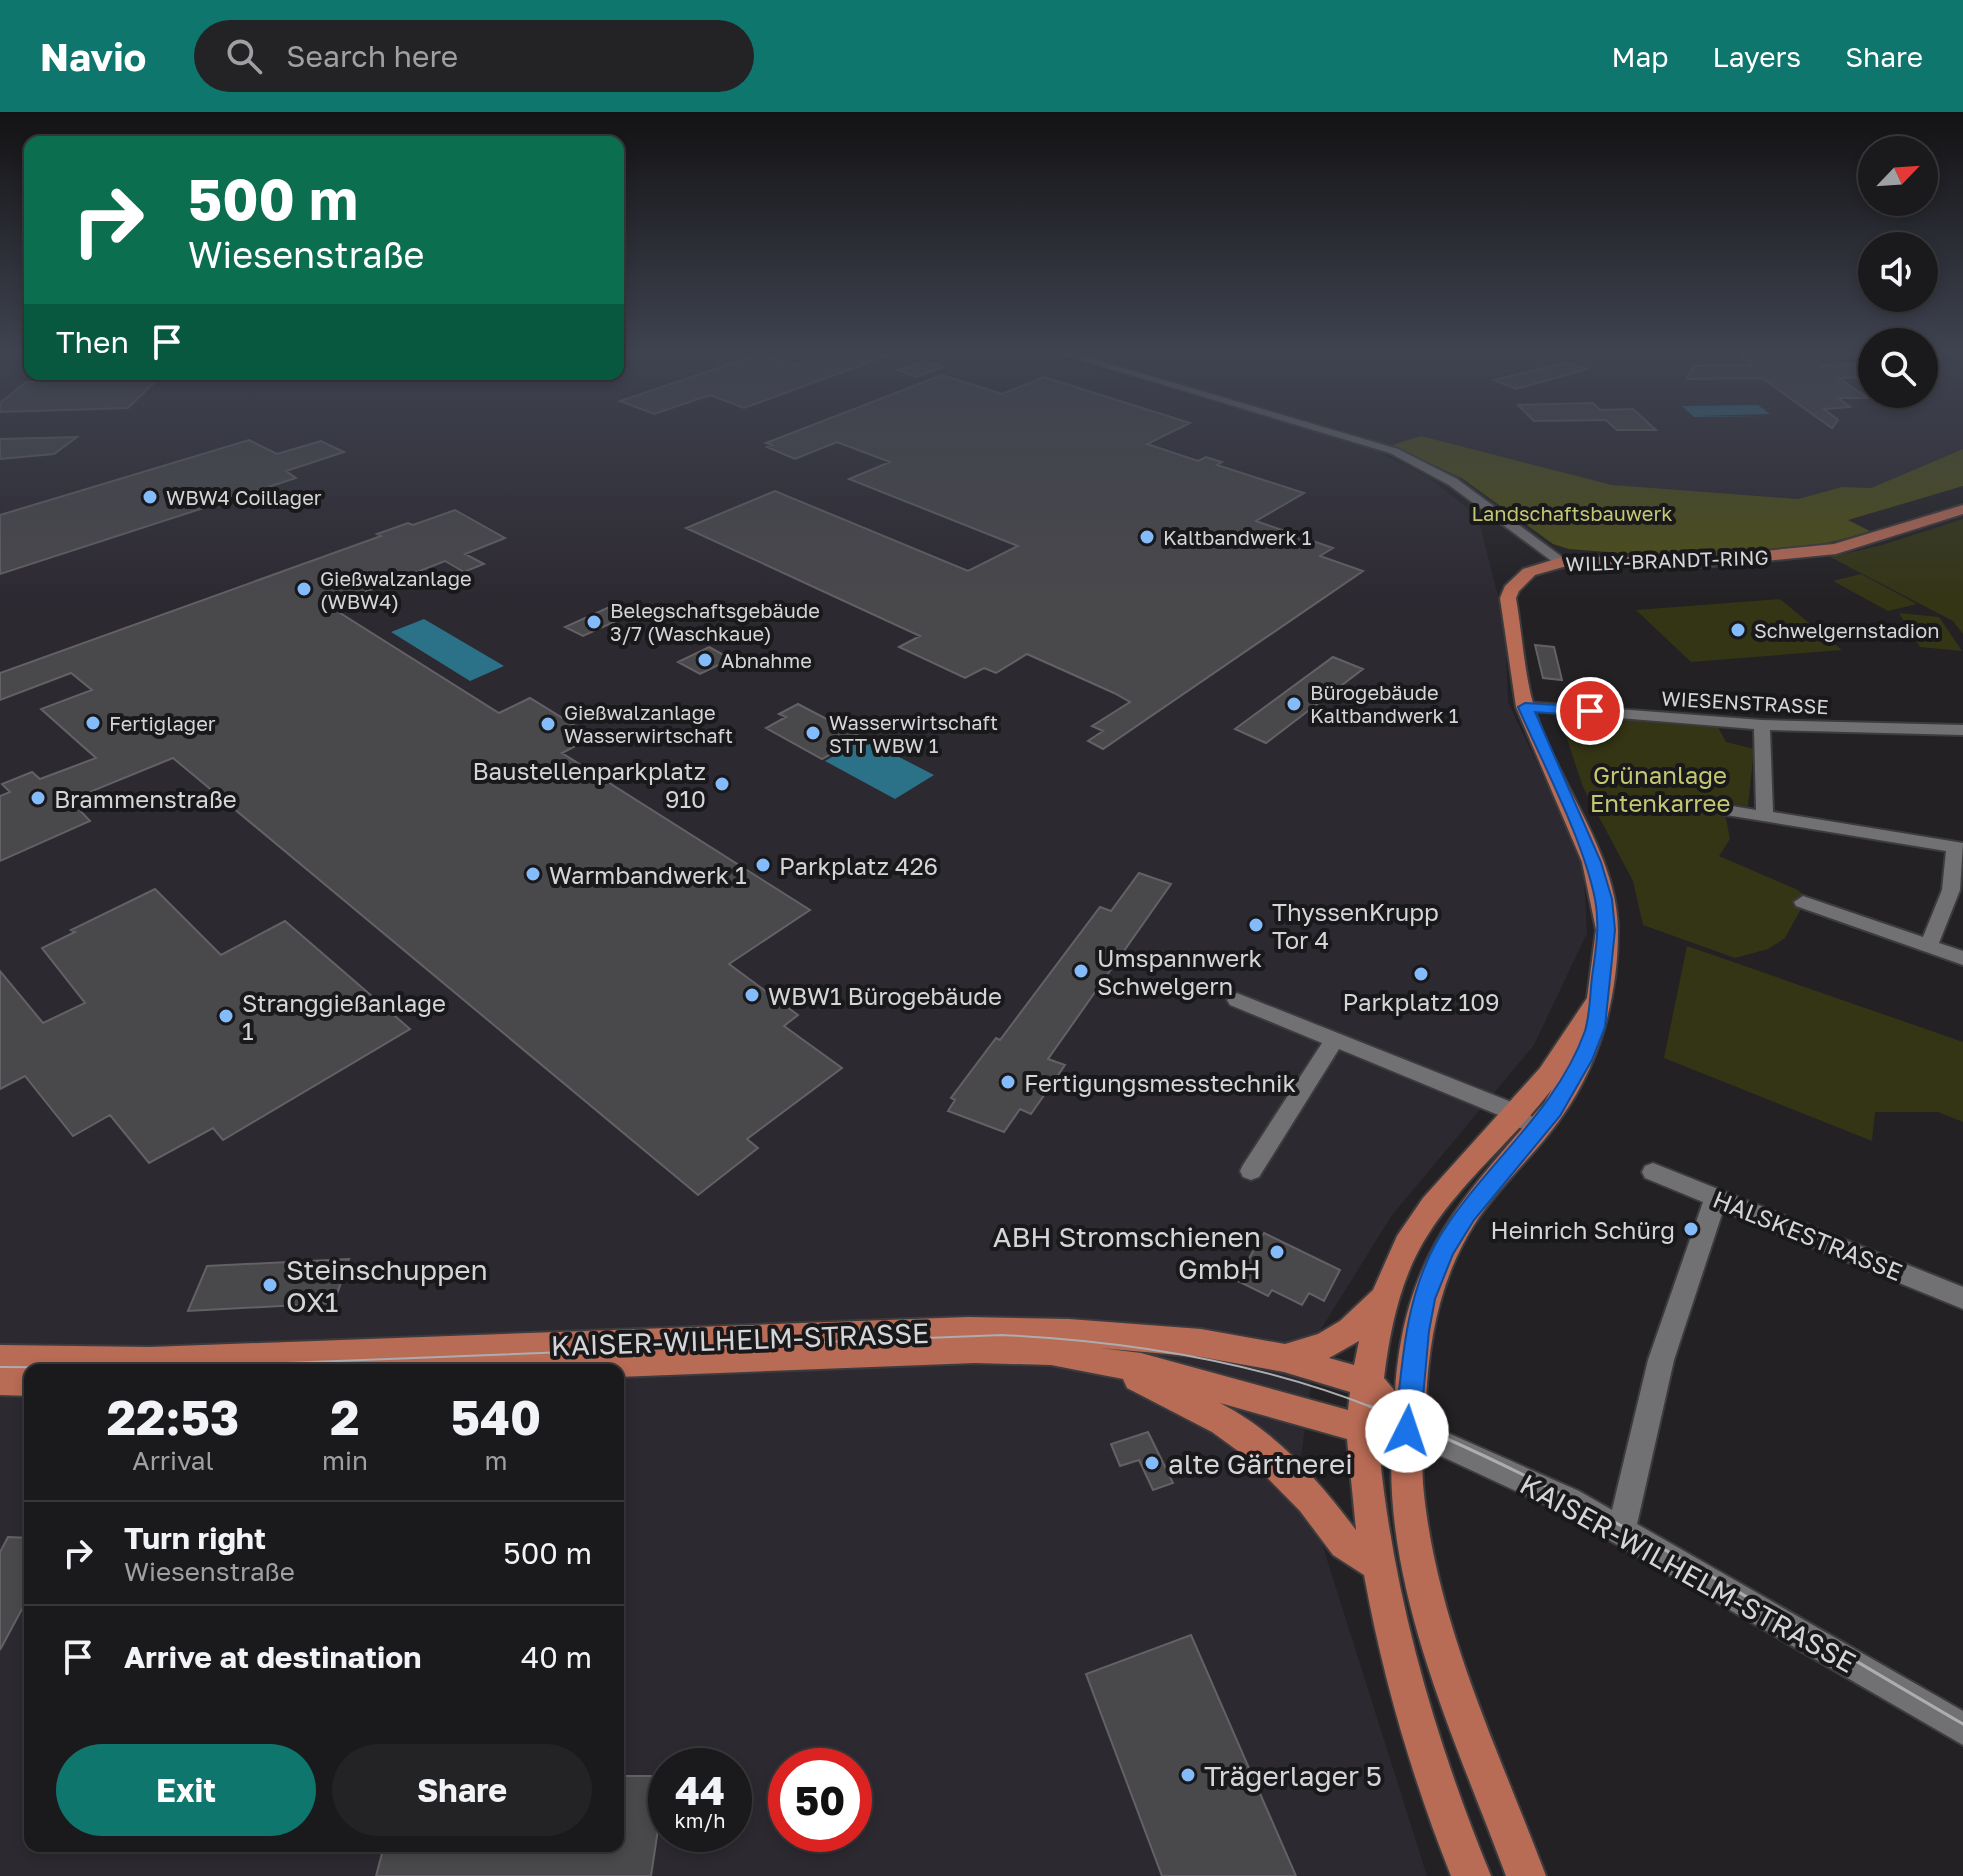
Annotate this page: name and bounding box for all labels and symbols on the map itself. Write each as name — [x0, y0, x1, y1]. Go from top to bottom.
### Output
north arrow — [1858, 136, 1938, 216]
place label: WBW4 Coillager — [166, 485, 322, 509]
marker: WBW4 Coillager — [141, 488, 159, 506]
park label: Landschaftsbauwerk — [1471, 501, 1673, 525]
place label: Kaltbandwerk 1 — [1163, 525, 1312, 549]
marker: Kaltbandwerk 1 — [1138, 528, 1156, 546]
street label: WILLY-BRANDT-RING — [1565, 544, 1769, 576]
place label: Gießwalzanlage (WBW4) — [320, 566, 472, 613]
marker: Gießwalzanlage (WBW4) — [295, 580, 313, 598]
place label: Belegschaftsgebäude 3/7 (Waschkaue) — [610, 598, 820, 645]
marker: Belegschaftsgebäude 3/7 (Waschkaue) — [585, 613, 603, 631]
place label: Schwelgernstadion — [1754, 618, 1939, 642]
marker: Schwelgernstadion — [1729, 621, 1747, 639]
place label: Abnahme — [721, 648, 812, 672]
marker: Abnahme — [696, 651, 714, 669]
pin — [1556, 677, 1624, 745]
place label: Bürogebäude Kaltbandwerk 1 — [1310, 680, 1459, 727]
street label: WIESENSTRASSE — [1661, 686, 1829, 718]
marker: Bürogebäude Kaltbandwerk 1 — [1285, 695, 1303, 713]
place label: Gießwalzanlage Wasserwirtschaft — [564, 700, 733, 747]
place label: Wasserwirtschaft STT WBW 1 — [829, 710, 998, 757]
place label: Fertiglager — [109, 711, 216, 735]
marker: Fertiglager — [84, 714, 102, 732]
marker: Gießwalzanlage Wasserwirtschaft — [539, 715, 557, 733]
marker: Wasserwirtschaft STT WBW 1 — [804, 724, 822, 742]
place label: Baustellenparkplatz 910 — [472, 756, 706, 813]
park label: Grünanlage Entenkarree — [1590, 760, 1730, 817]
marker: Baustellenparkplatz 910 — [713, 775, 731, 793]
place label: Brammenstraße — [54, 784, 237, 813]
marker: Brammenstraße — [29, 789, 47, 807]
place label: Parkplatz 426 — [779, 851, 938, 880]
marker: Parkplatz 426 — [754, 856, 772, 874]
place label: Warmbandwerk 1 — [549, 860, 747, 889]
marker: Warmbandwerk 1 — [524, 865, 542, 883]
place label: ThyssenKrupp Tor 4 — [1272, 897, 1439, 954]
marker: ThyssenKrupp Tor 4 — [1247, 916, 1265, 934]
place label: Umspannwerk Schwelgern — [1097, 943, 1262, 1000]
marker: Umspannwerk Schwelgern — [1072, 962, 1090, 980]
marker: Parkplatz 109 — [1412, 965, 1430, 983]
place label: WBW1 Bürogebäude — [768, 981, 1002, 1010]
marker: WBW1 Bürogebäude — [743, 986, 761, 1004]
place label: Parkplatz 109 — [1342, 987, 1500, 1016]
place label: Stranggießanlage 1 — [242, 988, 446, 1045]
marker: Stranggießanlage 1 — [217, 1007, 235, 1025]
place label: Fertigungsmesstechnik — [1024, 1068, 1296, 1097]
marker: Fertigungsmesstechnik — [999, 1073, 1017, 1091]
street label: HALSKESTRASSE — [1709, 1184, 1907, 1286]
place label: Heinrich Schürg — [1490, 1215, 1675, 1244]
place label: ABH Stromschienen GmbH — [993, 1220, 1261, 1285]
marker: Heinrich Schürg — [1682, 1220, 1700, 1238]
marker: ABH Stromschienen GmbH — [1268, 1243, 1286, 1261]
place label: Steinschuppen OX1 — [286, 1253, 488, 1318]
marker: Steinschuppen OX1 — [261, 1276, 279, 1294]
street label: KAISER-WILHELM-STRASSE — [550, 1316, 930, 1362]
position arrow — [1365, 1389, 1449, 1473]
place label: alte Gärtnerei — [1168, 1447, 1353, 1480]
marker: alte Gärtnerei — [1143, 1454, 1161, 1472]
street label: KAISER-WILHELM-STRASSE — [1515, 1467, 1861, 1679]
speed limit sign: 50 — [768, 1748, 872, 1852]
place label: Trägerlager 5 — [1204, 1759, 1382, 1792]
marker: Trägerlager 5 — [1179, 1766, 1197, 1784]

